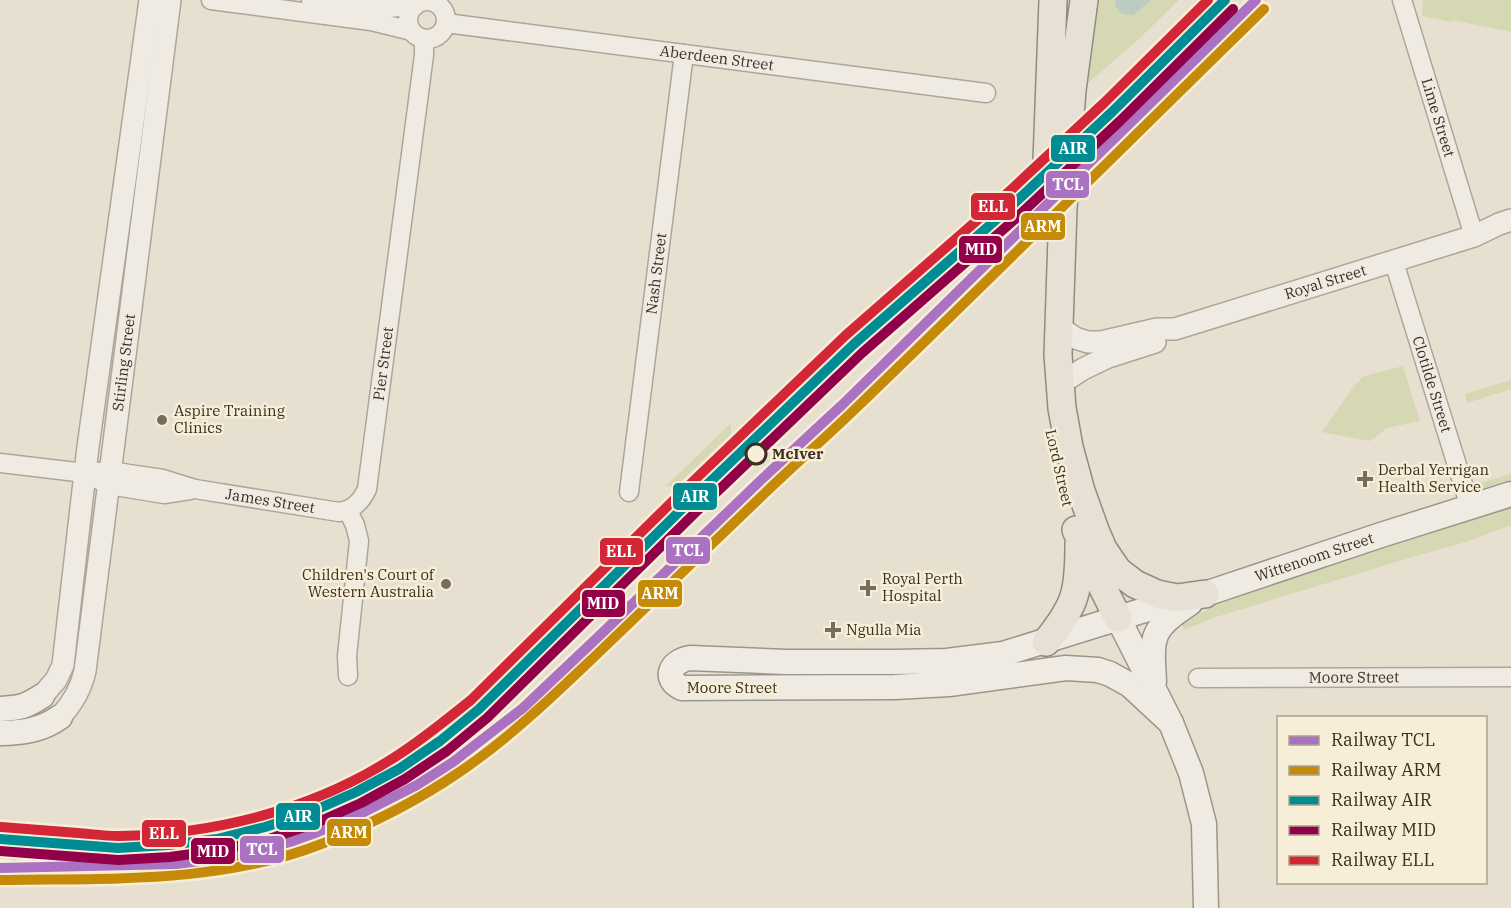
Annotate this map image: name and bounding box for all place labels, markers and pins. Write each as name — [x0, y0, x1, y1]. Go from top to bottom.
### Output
place label: Aspire Training Clinics — [174, 401, 285, 437]
marker: Aspire Training Clinics — [155, 413, 169, 427]
marker: McIver — [745, 443, 767, 465]
place label: McIver — [772, 444, 824, 463]
place label: Derbal Yerrigan Health Service — [1378, 460, 1489, 496]
marker: Derbal Yerrigan Health Service — [1356, 470, 1374, 488]
place label: Children's Court of Western Australia — [302, 565, 435, 601]
place label: Royal Perth Hospital — [882, 569, 963, 605]
marker: Children's Court of Western Australia — [439, 577, 453, 591]
marker: Royal Perth Hospital — [859, 579, 877, 597]
place label: Ngulla Mia — [846, 620, 922, 639]
marker: Ngulla Mia — [824, 621, 842, 639]

